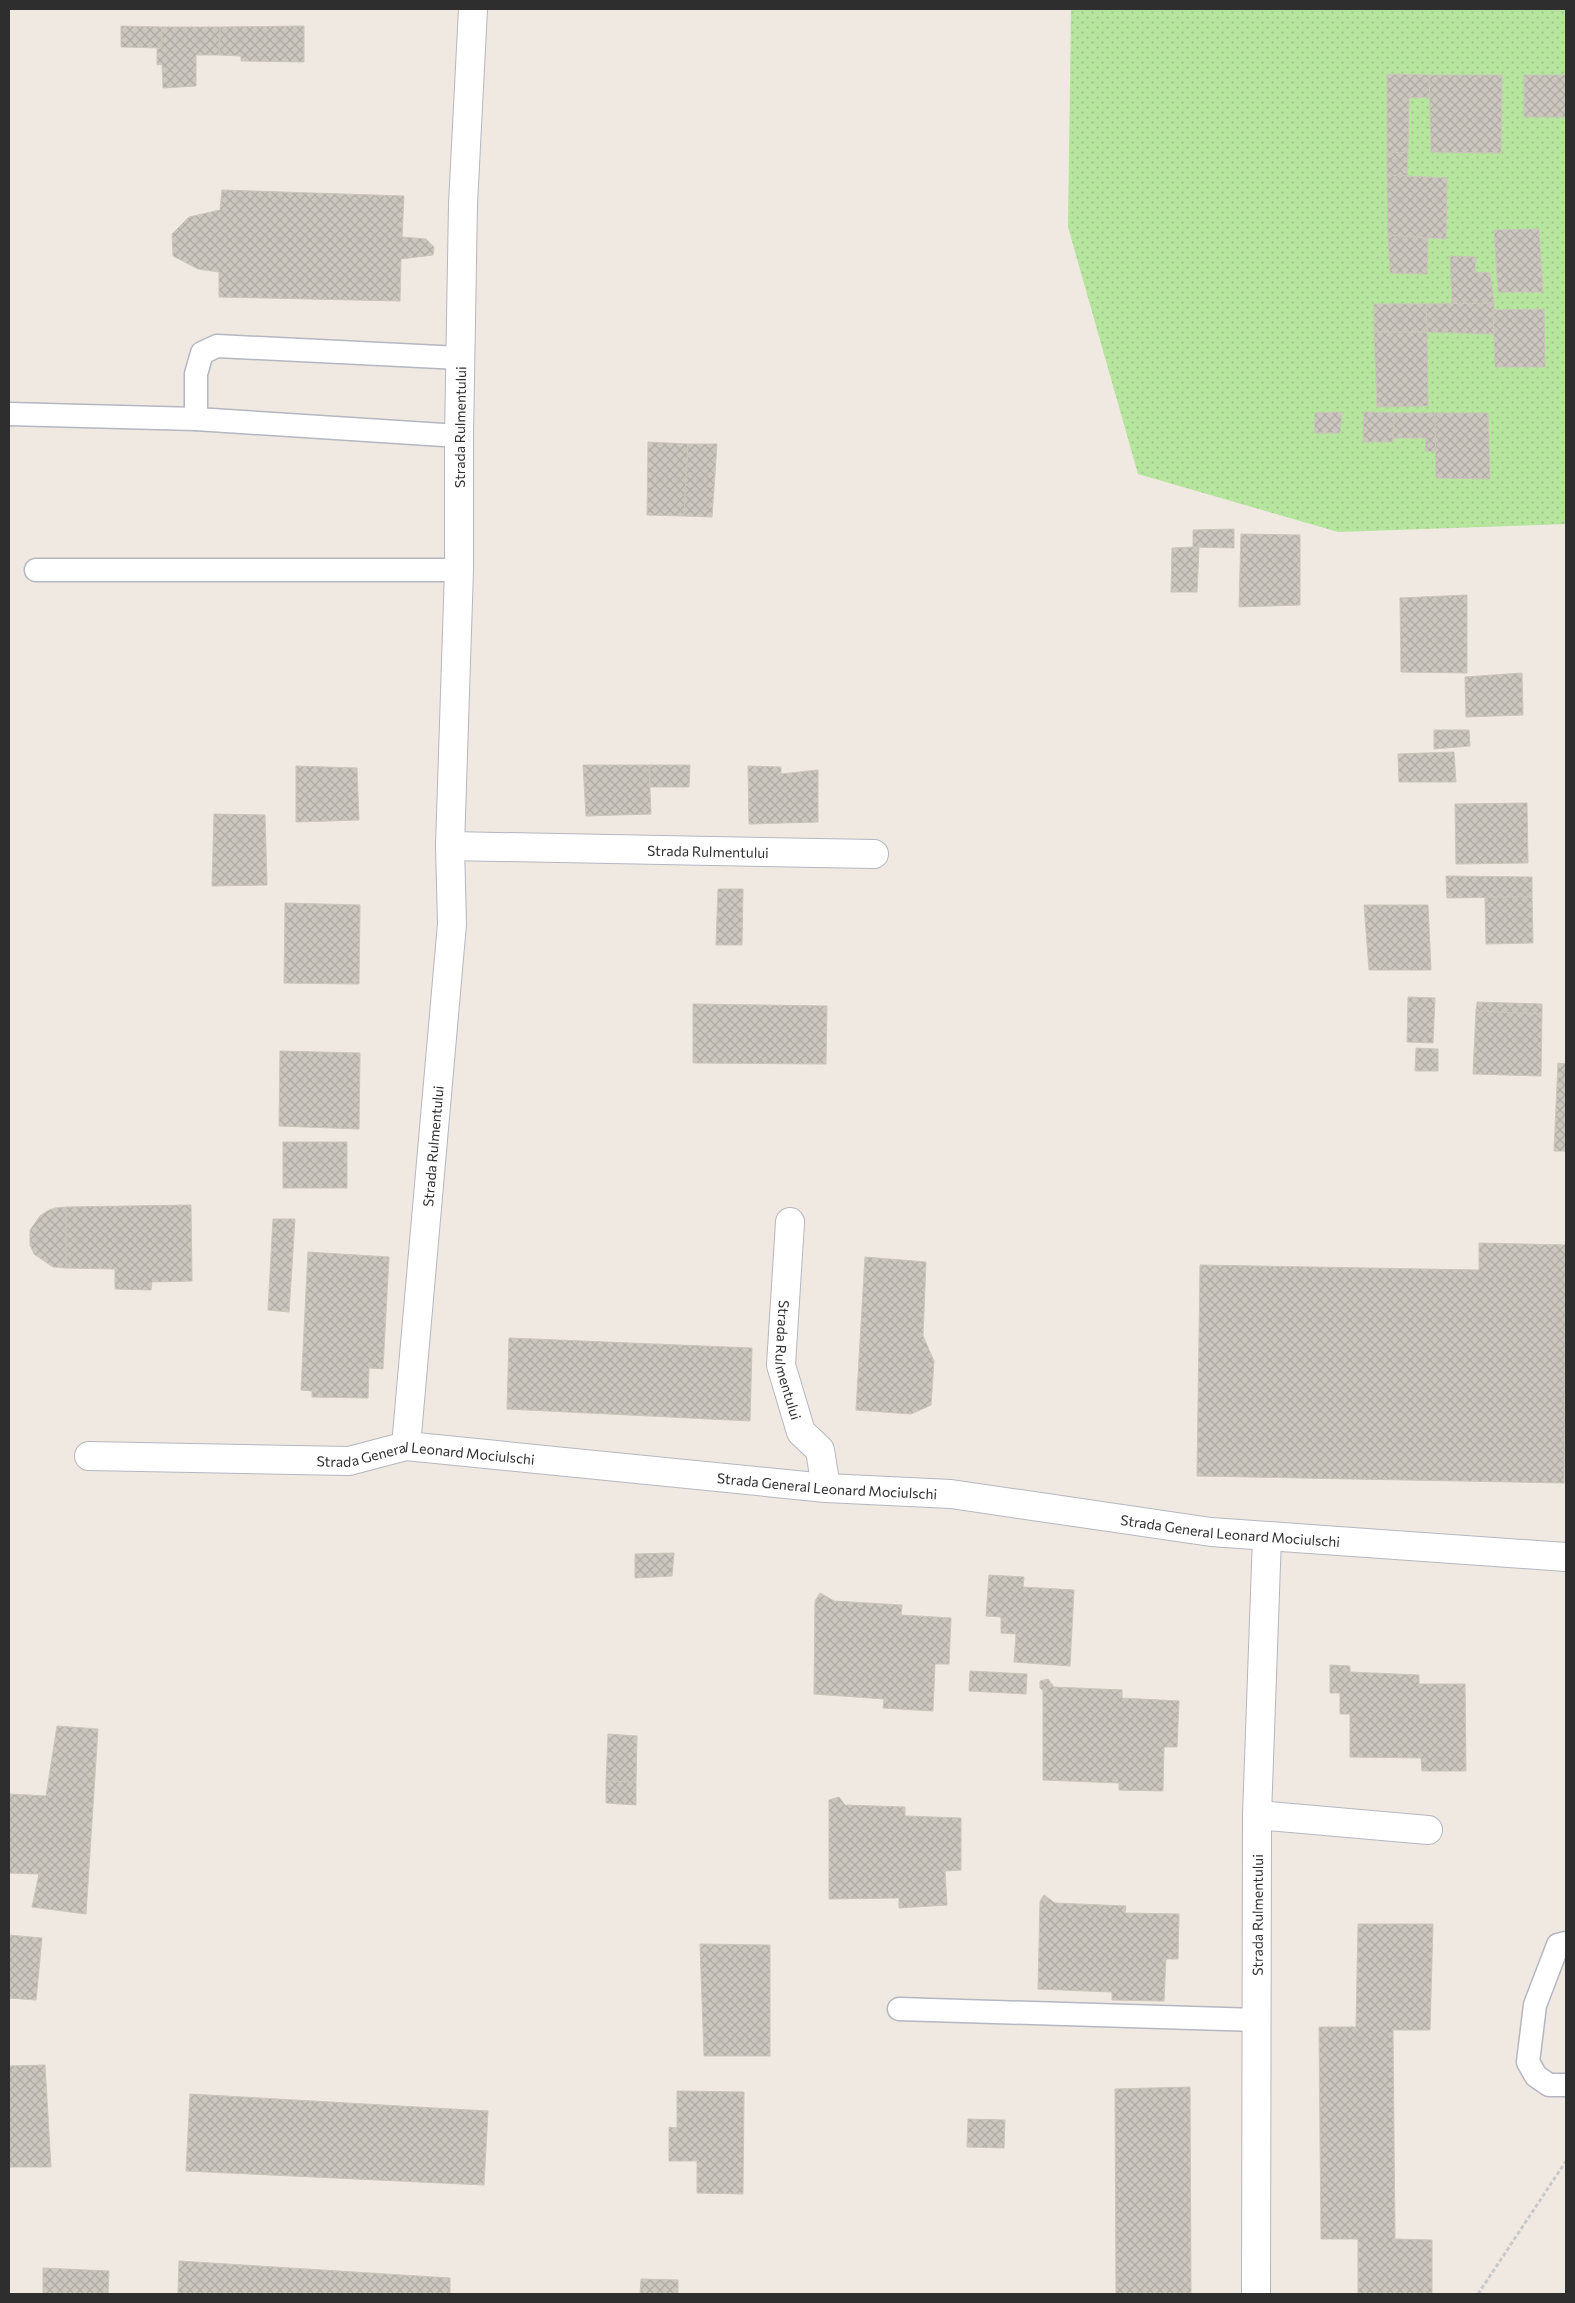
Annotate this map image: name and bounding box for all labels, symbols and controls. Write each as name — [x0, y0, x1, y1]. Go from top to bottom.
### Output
street label: Strada Rulmentului — [451, 366, 469, 488]
street label: Strada Rulmentului — [647, 841, 769, 861]
street label: Strada Rulmentului — [419, 1085, 446, 1207]
street label: Strada Rulmentului — [772, 1299, 805, 1422]
street label: Strada General Leonard Mociulschi — [316, 1437, 536, 1470]
street label: Strada General Leonard Mociulschi — [716, 1469, 938, 1502]
street label: Strada General Leonard Mociulschi — [1119, 1510, 1341, 1550]
street label: Strada Rulmentului — [1248, 1854, 1265, 1976]

